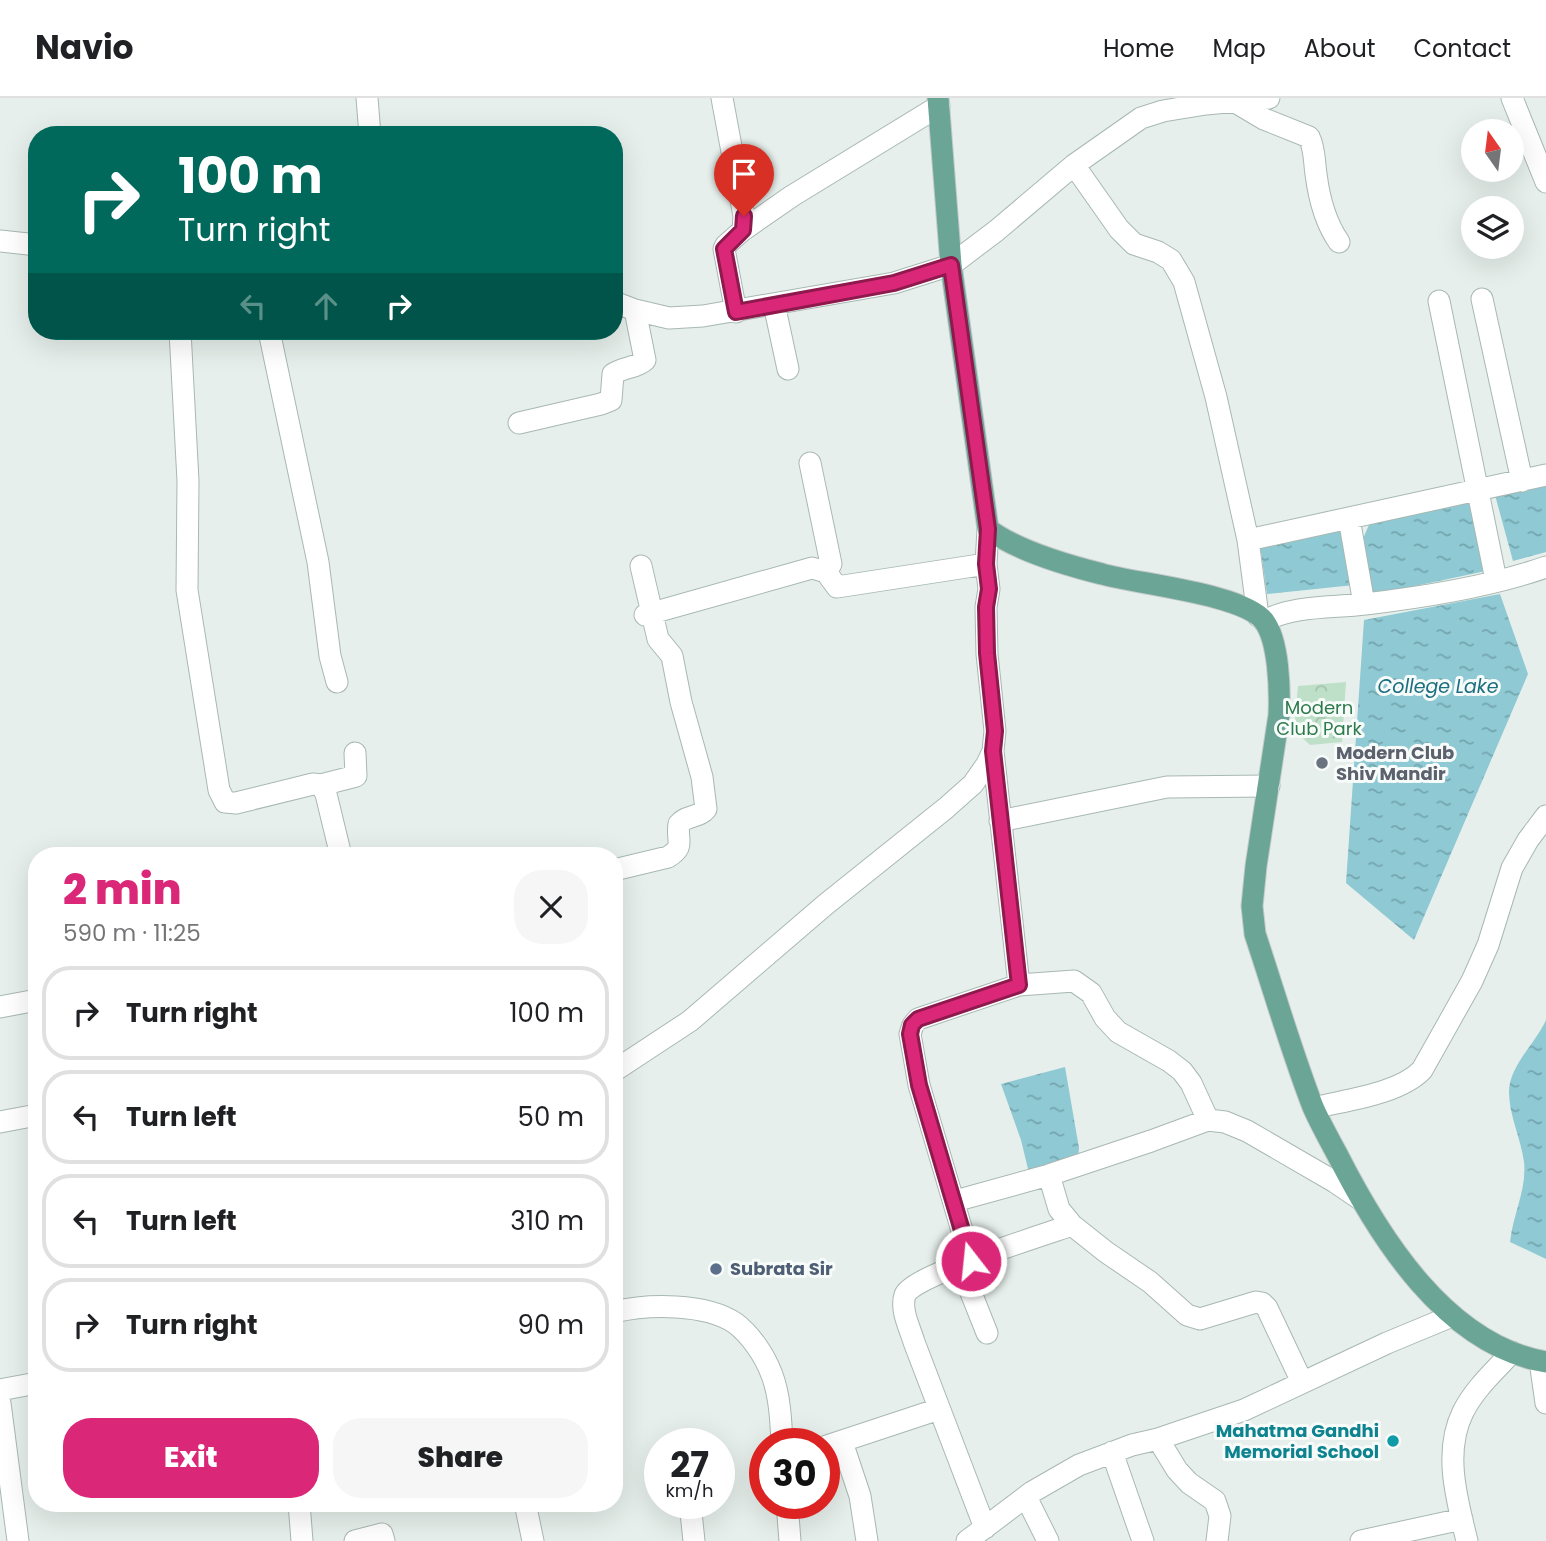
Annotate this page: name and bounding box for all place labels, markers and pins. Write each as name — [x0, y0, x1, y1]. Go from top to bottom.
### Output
pin — [714, 144, 774, 216]
place label: Modern Club Shiv Mandir — [1336, 740, 1454, 786]
marker: Modern Club Shiv Mandir — [1314, 755, 1330, 771]
place label: Subrata Sir — [730, 1256, 833, 1281]
marker: Subrata Sir — [708, 1261, 724, 1277]
place label: Mahatma Gandhi Memorial School — [1216, 1418, 1379, 1464]
marker: Mahatma Gandhi Memorial School — [1385, 1433, 1401, 1449]

